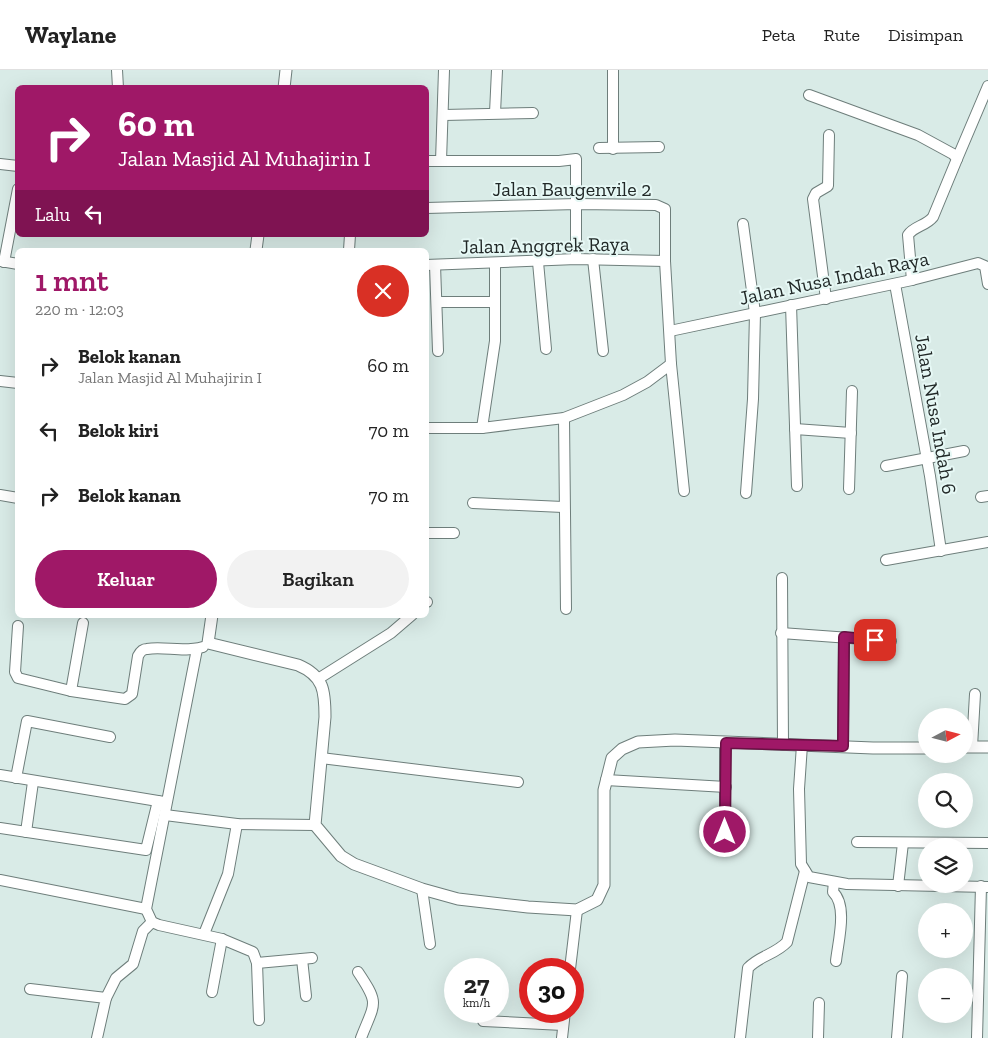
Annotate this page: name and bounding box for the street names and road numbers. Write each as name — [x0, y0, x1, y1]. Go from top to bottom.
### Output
street label: Jalan Baugenvile 2 — [493, 177, 651, 201]
street label: Jalan Anggrek Raya — [460, 232, 630, 258]
street label: Jalan Nusa Indah Raya — [737, 246, 931, 310]
street label: Jalan Nusa Indah 6 — [910, 332, 962, 496]

